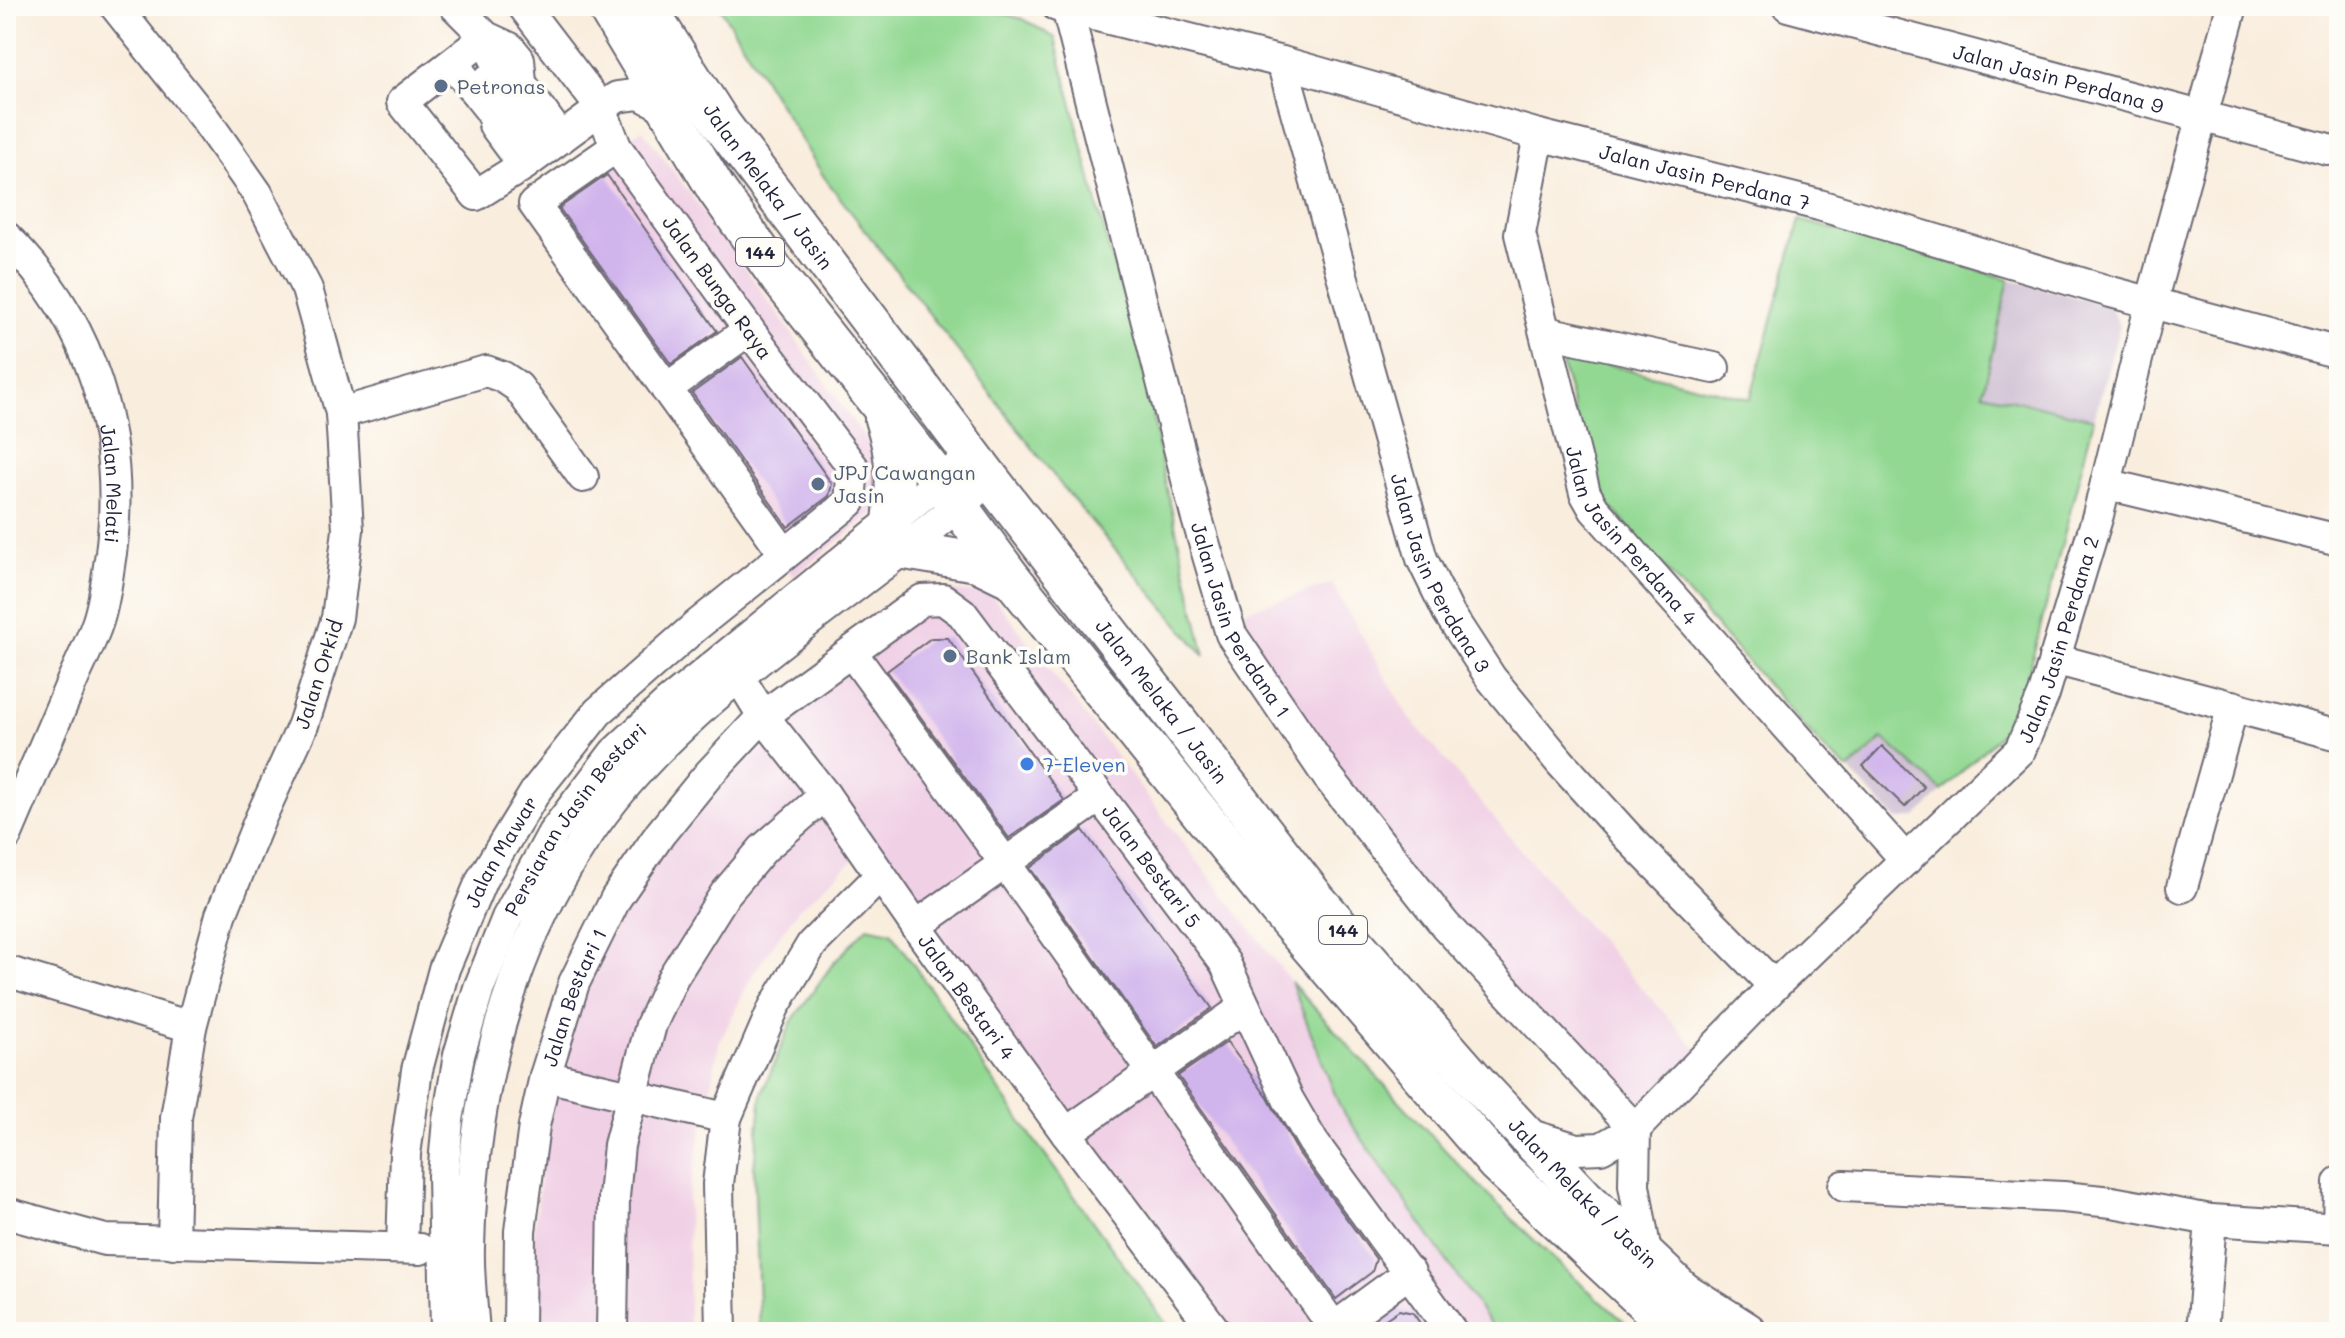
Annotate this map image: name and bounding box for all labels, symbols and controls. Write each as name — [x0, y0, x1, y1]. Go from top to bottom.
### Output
street label: Jalan Jasin Perdana 9 — [1950, 38, 2167, 119]
place label: Petronas — [457, 73, 546, 99]
marker: Petronas — [432, 77, 450, 95]
street label: Jalan Melaka / Jasin — [698, 98, 839, 274]
street label: Jalan Jasin Perdana 7 — [1597, 138, 1813, 215]
street label: Jalan Bunga Raya — [657, 210, 779, 364]
road number: 144 — [736, 238, 784, 266]
street label: Jalan Melati — [95, 422, 128, 544]
street label: Jalan Jasin Perdana 4 — [1561, 443, 1704, 630]
place label: JPJ Cawangan Jasin — [834, 459, 976, 508]
street label: Jalan Jasin Perdana 3 — [1385, 470, 1497, 677]
marker: JPJ Cawangan Jasin — [809, 475, 827, 493]
street label: Jalan Jasin Perdana 1 — [1186, 519, 1297, 722]
street label: Jalan Jasin Perdana 2 — [2012, 533, 2104, 747]
street label: Jalan Melaka / Jasin — [1090, 613, 1234, 788]
street label: Jalan Orkid — [288, 616, 348, 732]
place label: Bank Islam — [966, 643, 1071, 669]
marker: Bank Islam — [941, 647, 959, 665]
street label: Persiaran Jasin Bestari — [498, 717, 652, 920]
place label: 7-Eleven — [1043, 751, 1125, 777]
marker: 7-Eleven — [1018, 755, 1036, 773]
street label: Jalan Mawar — [459, 791, 543, 911]
street label: Jalan Bestari 5 — [1097, 798, 1207, 933]
road number: 144 — [1319, 916, 1367, 944]
street label: Jalan Bestari 1 — [536, 924, 612, 1069]
street label: Jalan Bestari 4 — [913, 929, 1021, 1065]
street label: Jalan Melaka / Jasin — [1503, 1112, 1663, 1273]

